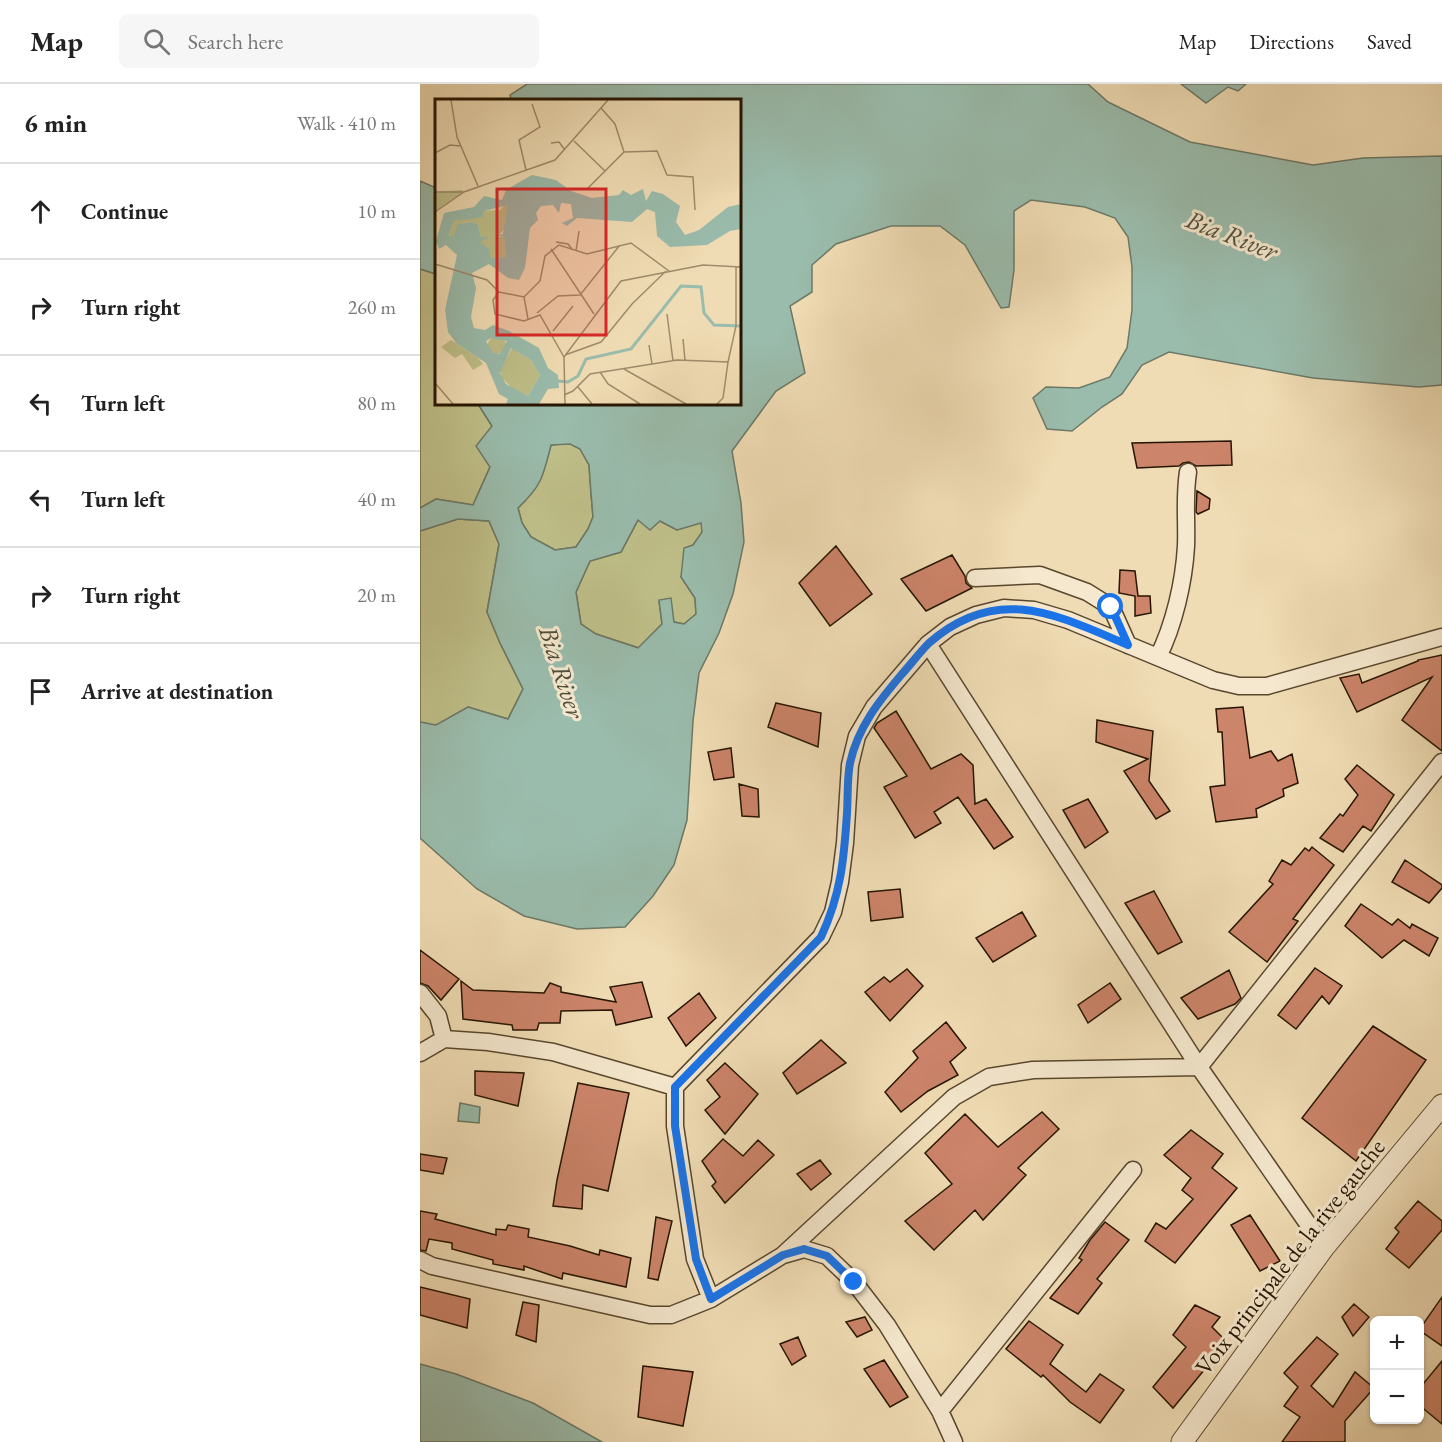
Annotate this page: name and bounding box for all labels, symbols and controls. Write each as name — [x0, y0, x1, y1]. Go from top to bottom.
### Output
search box — [119, 14, 539, 68]
text: Map — [30, 23, 83, 59]
icon: search — [140, 25, 173, 58]
text: Search here — [188, 27, 283, 56]
text: Map — [1179, 28, 1216, 55]
text: Directions — [1249, 28, 1334, 55]
text: Saved — [1367, 28, 1412, 55]
inset map — [435, 99, 741, 405]
text: 6 min — [24, 106, 87, 140]
text: Walk · 410 m — [297, 110, 396, 136]
icon: ahead — [24, 195, 57, 228]
text: Continue — [81, 197, 168, 226]
text: 10 m — [357, 198, 396, 224]
water label: Bia River — [1180, 202, 1284, 268]
icon: right — [24, 291, 57, 324]
text: Turn right — [81, 293, 180, 322]
text: 260 m — [348, 294, 396, 320]
icon: left — [24, 387, 57, 420]
text: Turn left — [81, 389, 165, 418]
text: 80 m — [357, 390, 396, 416]
icon: left — [24, 483, 57, 516]
text: Turn left — [81, 485, 165, 514]
text: 40 m — [357, 486, 396, 512]
icon: right — [24, 579, 57, 612]
text: Turn right — [81, 581, 180, 610]
text: 20 m — [357, 582, 396, 608]
route start — [1097, 593, 1123, 619]
water label: Bia River — [531, 620, 593, 724]
icon: arrive — [24, 675, 57, 708]
text: Arrive at destination — [81, 677, 273, 706]
street label: Voix principale de la rive gauche — [1188, 1132, 1391, 1381]
route end — [840, 1268, 866, 1294]
map controls — [1370, 1316, 1424, 1424]
button: + — [1370, 1316, 1424, 1370]
button: − — [1370, 1370, 1424, 1424]

